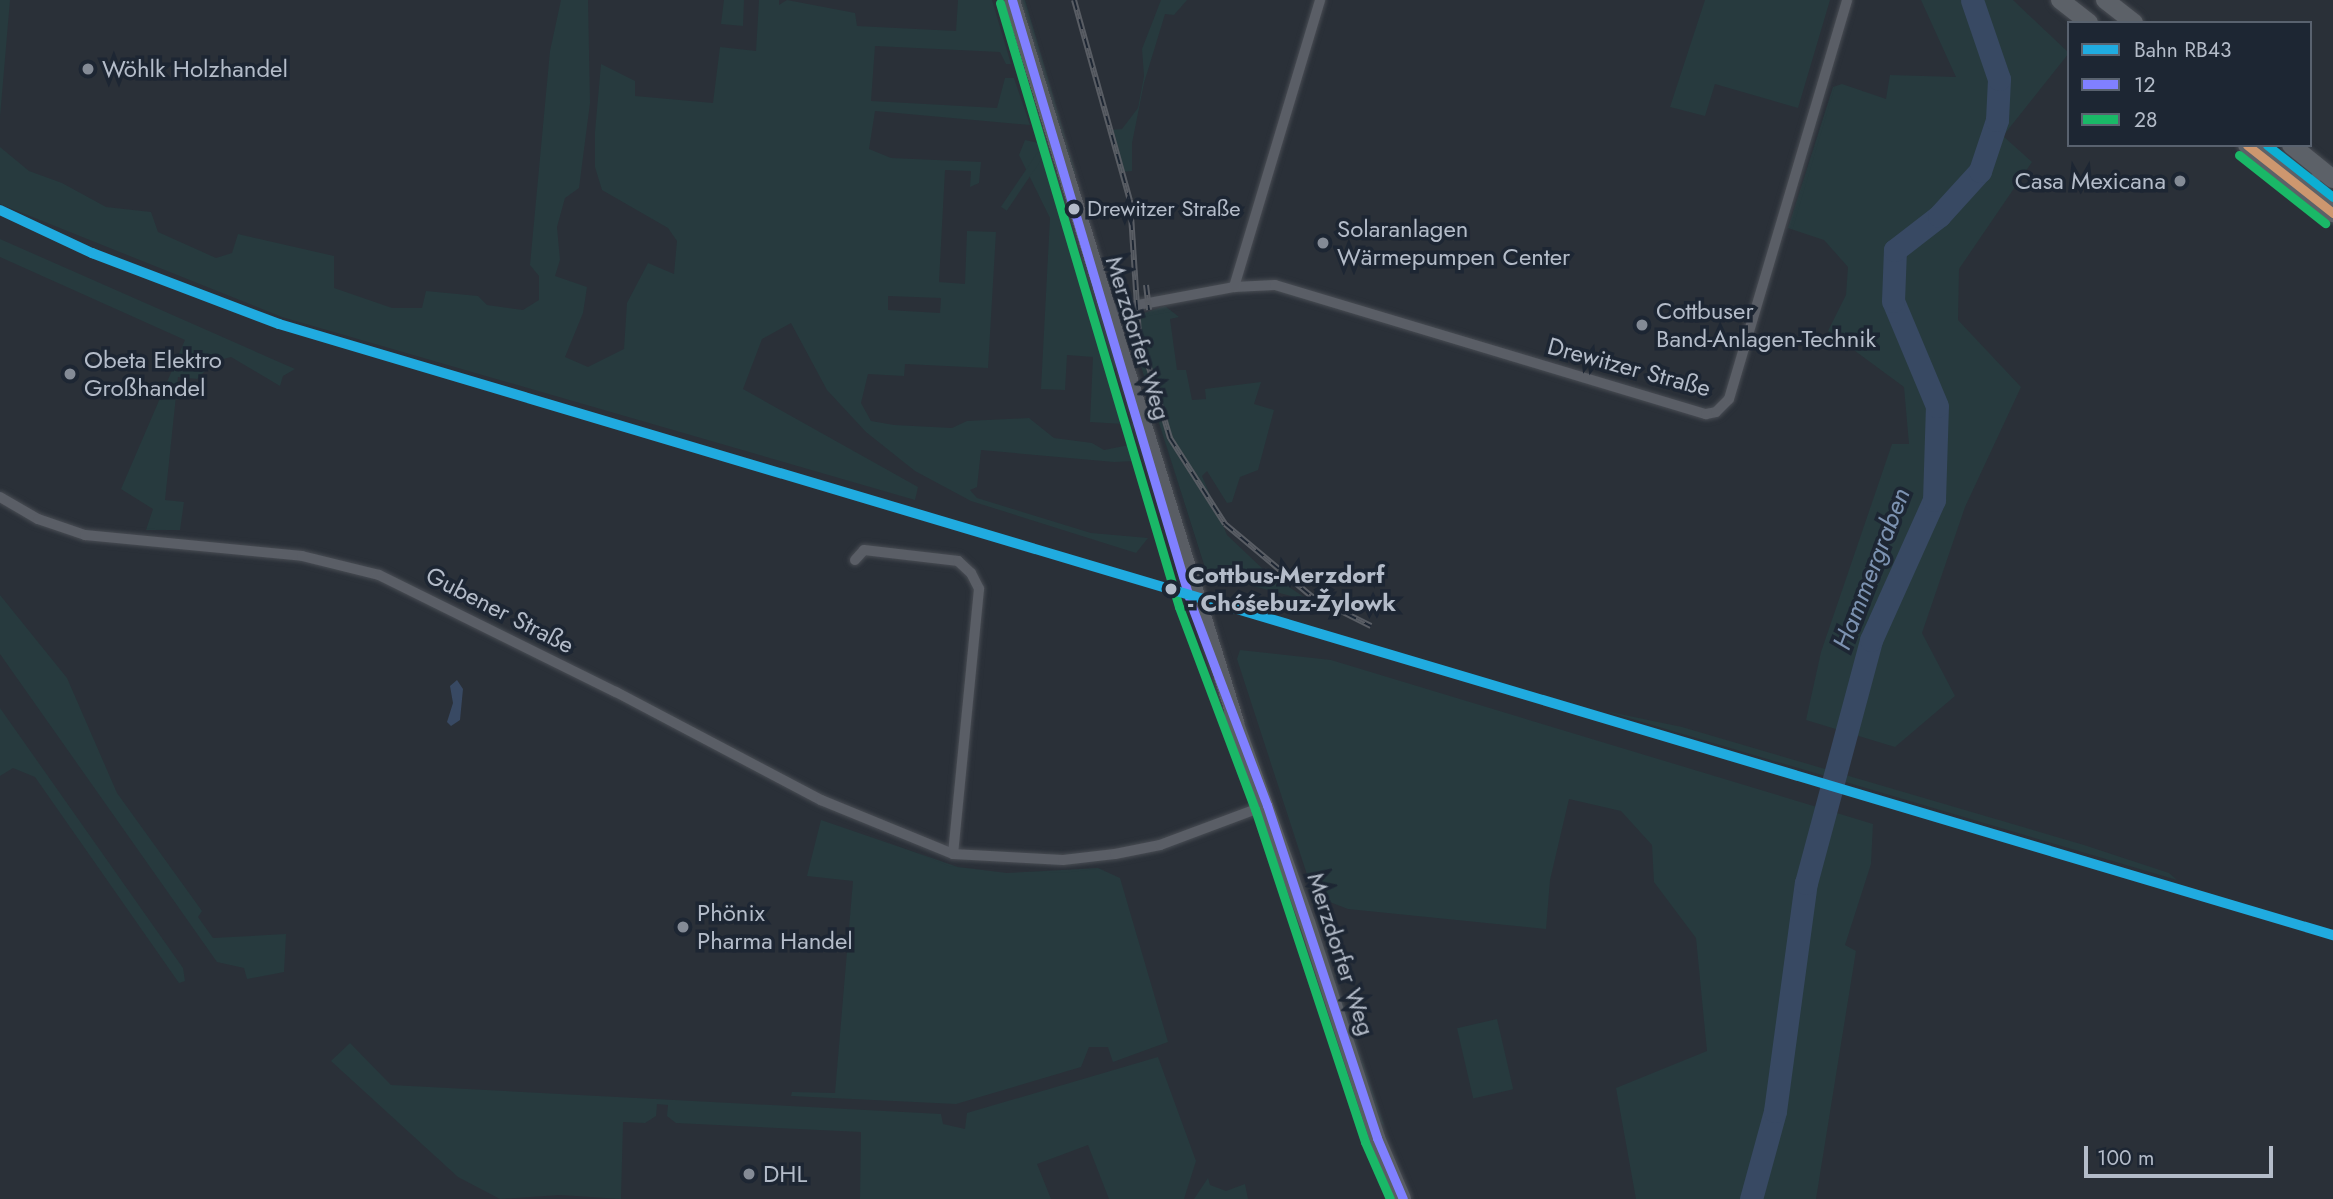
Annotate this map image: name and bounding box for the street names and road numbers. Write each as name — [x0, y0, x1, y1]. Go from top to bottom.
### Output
street label: Merzdorfer Weg — [1099, 253, 1177, 423]
street label: Drewitzer Straße — [1544, 331, 1714, 403]
street label: Gubener Straße — [421, 560, 579, 660]
street label: Merzdorfer Weg — [1301, 869, 1381, 1039]

